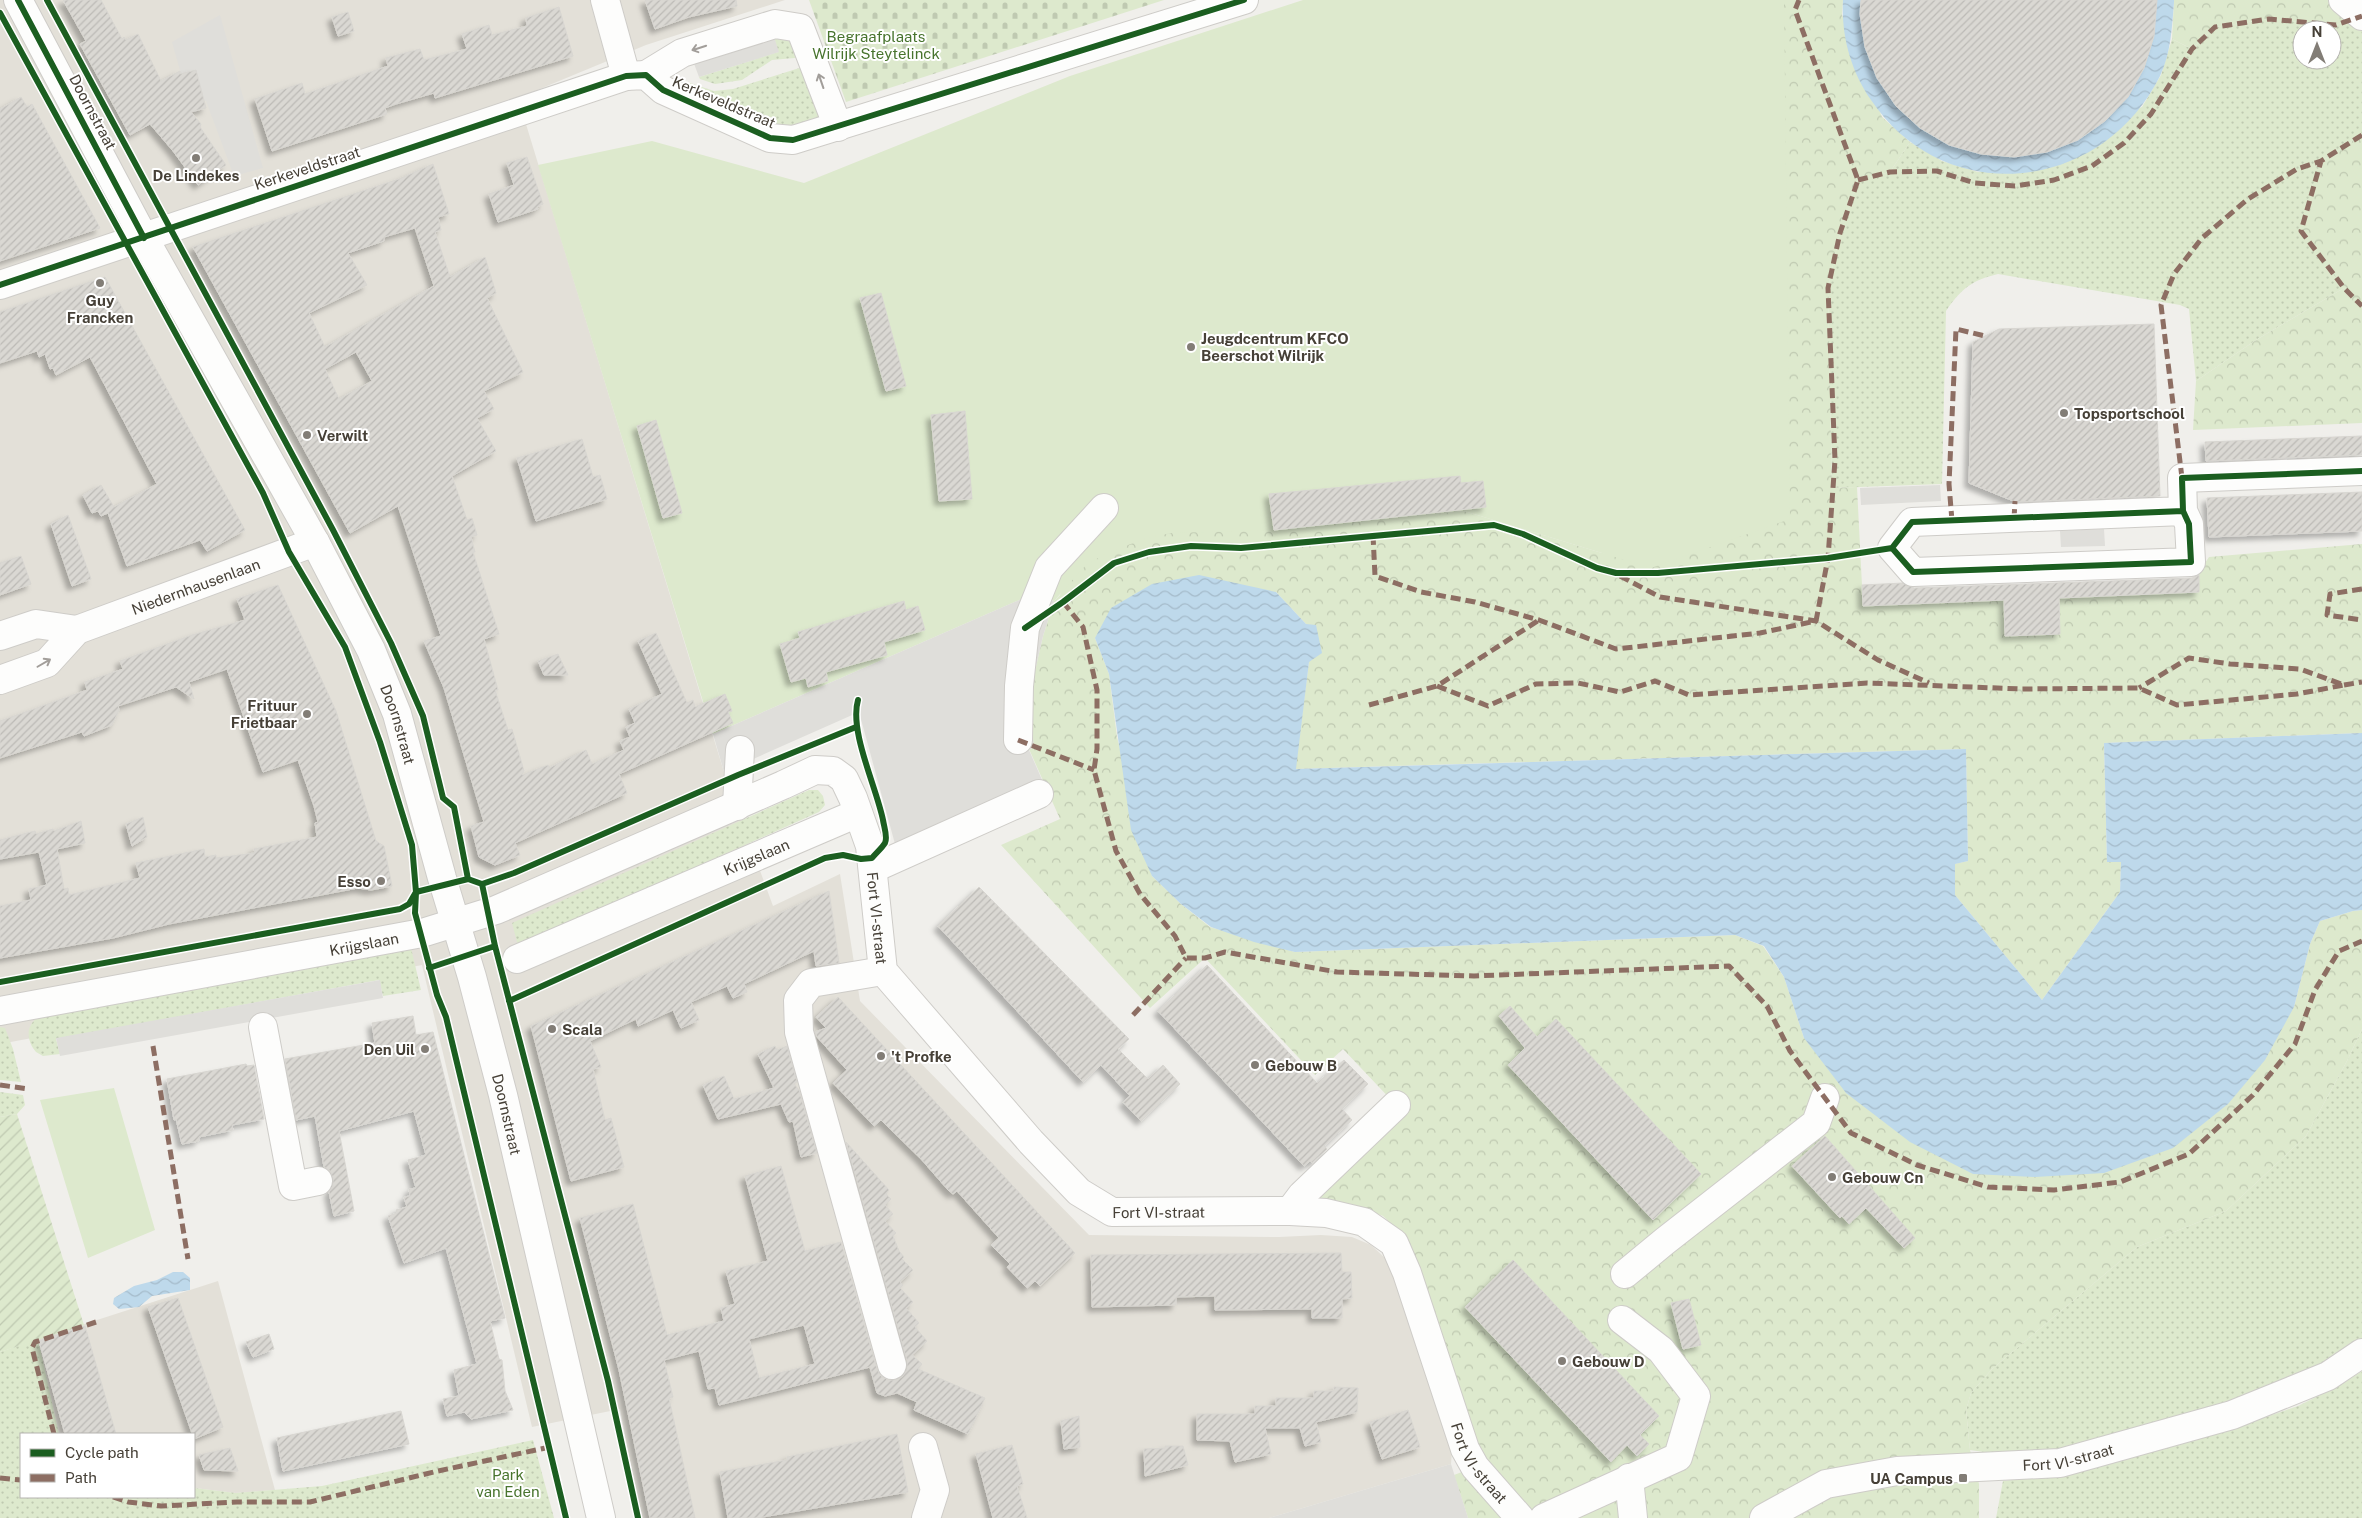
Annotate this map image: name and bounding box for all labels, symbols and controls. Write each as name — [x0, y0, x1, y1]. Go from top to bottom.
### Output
north arrow — [2292, 20, 2342, 70]
text: N — [2312, 24, 2322, 40]
park label: Begraafplaats Wilrijk Steytelinck — [812, 28, 940, 62]
one-way arrow — [692, 44, 707, 53]
street label: Doornstraat — [66, 71, 120, 153]
street label: Kerkeveldstraat — [670, 73, 778, 131]
one-way arrow — [816, 73, 825, 89]
street label: Kerkeveldstraat — [252, 143, 362, 193]
marker: De Lindekes — [190, 152, 202, 164]
place label: De Lindekes — [153, 167, 240, 184]
marker: Guy Francken — [94, 277, 106, 289]
place label: Guy Francken — [67, 292, 133, 326]
place label: Jeugdcentrum KFCO Beerschot Wilrijk — [1201, 330, 1349, 364]
marker: Jeugdcentrum KFCO Beerschot Wilrijk — [1185, 341, 1197, 353]
place label: Topsportschool — [2074, 405, 2185, 422]
marker: Topsportschool — [2058, 407, 2070, 419]
place label: Verwilt — [317, 427, 368, 444]
marker: Verwilt — [301, 429, 313, 441]
street label: Niedernhausenlaan — [129, 555, 262, 618]
one-way arrow — [36, 657, 50, 667]
street label: Doornstraat — [377, 682, 419, 766]
place label: Frituur Frietbaar — [231, 697, 297, 731]
marker: Frituur Frietbaar — [301, 708, 313, 720]
street label: Krijgslaan — [720, 835, 792, 878]
street label: Fort VI-straat — [864, 871, 891, 965]
place label: Esso — [337, 873, 371, 890]
marker: Esso — [375, 875, 387, 887]
street label: Krijgslaan — [328, 929, 400, 958]
place label: Scala — [562, 1021, 602, 1038]
marker: Scala — [546, 1023, 558, 1035]
place label: Den Uil — [363, 1041, 415, 1058]
marker: Den Uil — [419, 1043, 431, 1055]
place label: 't Profke — [891, 1048, 952, 1065]
marker: 't Profke — [875, 1050, 887, 1062]
place label: Gebouw B — [1265, 1057, 1337, 1074]
marker: Gebouw B — [1249, 1059, 1261, 1071]
street label: Doornstraat — [489, 1072, 525, 1157]
place label: Gebouw Cn — [1842, 1169, 1924, 1186]
marker: Gebouw Cn — [1826, 1171, 1838, 1183]
street label: Fort VI-straat — [1112, 1203, 1205, 1220]
place label: Gebouw D — [1572, 1353, 1645, 1370]
marker: Gebouw D — [1556, 1355, 1568, 1367]
street label: Fort VI-straat — [1448, 1420, 1511, 1506]
legend — [20, 1433, 195, 1498]
street label: Fort VI-straat — [2022, 1440, 2116, 1473]
text: Cycle path — [65, 1444, 139, 1461]
park label: Park van Eden — [476, 1466, 540, 1500]
text: Path — [65, 1469, 97, 1486]
place label: UA Campus — [1870, 1470, 1953, 1487]
marker: UA Campus — [1957, 1472, 1969, 1484]

